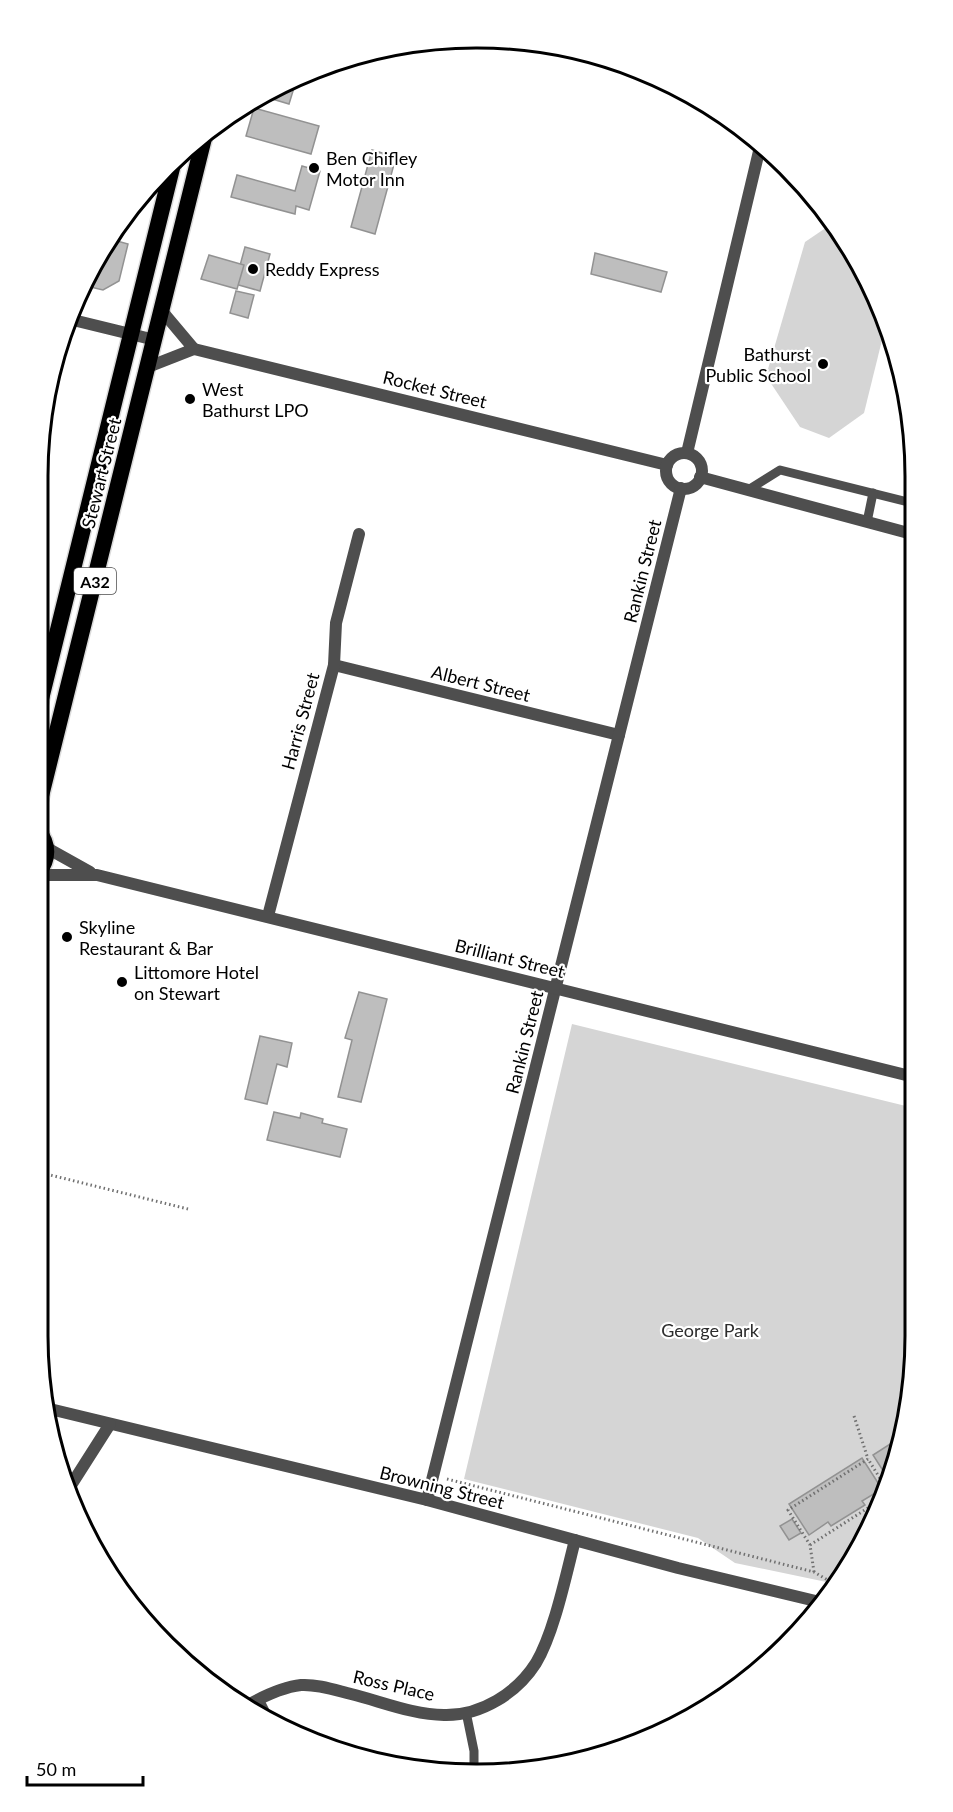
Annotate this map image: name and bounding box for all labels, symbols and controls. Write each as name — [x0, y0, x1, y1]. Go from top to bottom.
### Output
place label: Ben Chifley Motor Inn — [326, 147, 418, 190]
marker: Ben Chifley Motor Inn — [307, 161, 321, 175]
place label: Reddy Express — [265, 258, 380, 280]
marker: Reddy Express — [246, 262, 260, 276]
place label: Bathurst Public School — [705, 343, 812, 386]
marker: Bathurst Public School — [816, 357, 830, 371]
street label: Rocket Street — [381, 366, 490, 413]
place label: West Bathurst LPO — [202, 378, 309, 421]
marker: West Bathurst LPO — [183, 392, 197, 406]
street label: Stewart Street — [77, 415, 125, 531]
street label: Rankin Street — [619, 517, 666, 625]
road number: A32 — [74, 568, 116, 594]
street label: Albert Street — [429, 660, 533, 706]
street label: Harris Street — [276, 670, 324, 772]
place label: Skyline Restaurant & Bar — [79, 916, 214, 959]
marker: Skyline Restaurant & Bar — [60, 930, 74, 944]
street label: Brilliant Street — [453, 934, 568, 982]
place label: Littomore Hotel on Stewart — [134, 961, 259, 1004]
marker: Littomore Hotel on Stewart — [115, 975, 129, 989]
street label: Rankin Street — [501, 988, 548, 1096]
park label: George Park — [661, 1319, 760, 1341]
street label: Browning Street — [377, 1461, 507, 1513]
street label: Ross Place — [351, 1665, 437, 1705]
scale bar — [27, 1749, 142, 1787]
text: 50 m — [36, 1758, 76, 1780]

